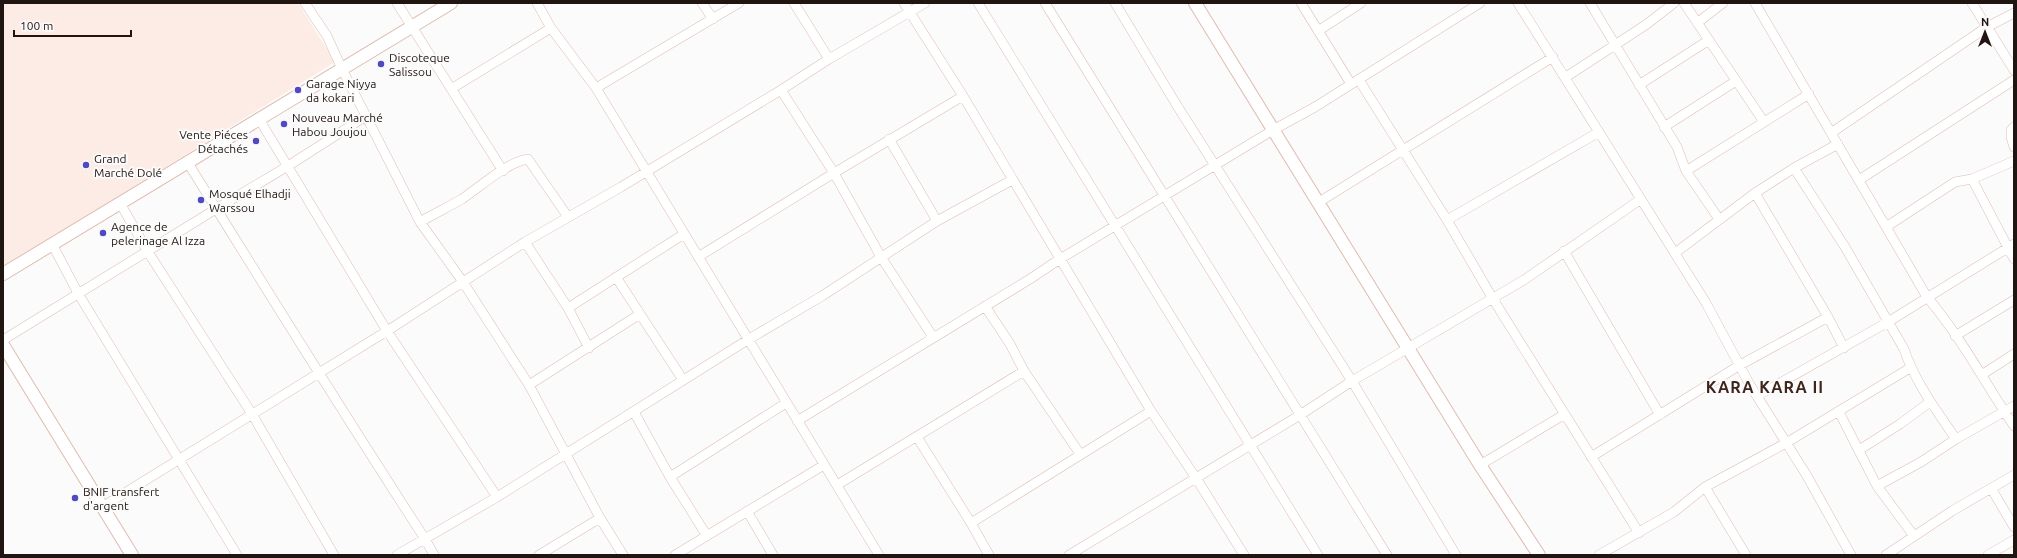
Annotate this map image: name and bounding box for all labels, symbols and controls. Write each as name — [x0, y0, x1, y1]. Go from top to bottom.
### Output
scale bar — [14, 12, 131, 38]
north arrow — [1965, 12, 2005, 52]
text: N — [1981, 16, 1989, 28]
text: 100 m — [20, 19, 53, 32]
place label: Discoteque Salissou — [389, 51, 450, 78]
marker: Discoteque Salissou — [376, 59, 386, 69]
place label: Garage Niyya da kokari — [306, 77, 377, 104]
marker: Garage Niyya da kokari — [293, 85, 303, 95]
place label: Nouveau Marché Habou Joujou — [292, 111, 383, 138]
marker: Nouveau Marché Habou Joujou — [279, 119, 289, 129]
place label: Vente Piéces Détachés — [179, 128, 248, 155]
marker: Vente Piéces Détachés — [251, 136, 261, 146]
place label: Grand Marché Dolé — [94, 152, 162, 179]
marker: Grand Marché Dolé — [81, 160, 91, 170]
place label: Mosqué Elhadji Warssou — [209, 187, 291, 214]
marker: Mosqué Elhadji Warssou — [196, 195, 206, 205]
place label: Agence de pelerinage Al Izza — [111, 220, 205, 247]
marker: Agence de pelerinage Al Izza — [98, 228, 108, 238]
district label: KARA KARA II — [1706, 378, 1824, 396]
place label: BNIF transfert d'argent — [83, 485, 160, 512]
marker: BNIF transfert d'argent — [70, 493, 80, 503]

